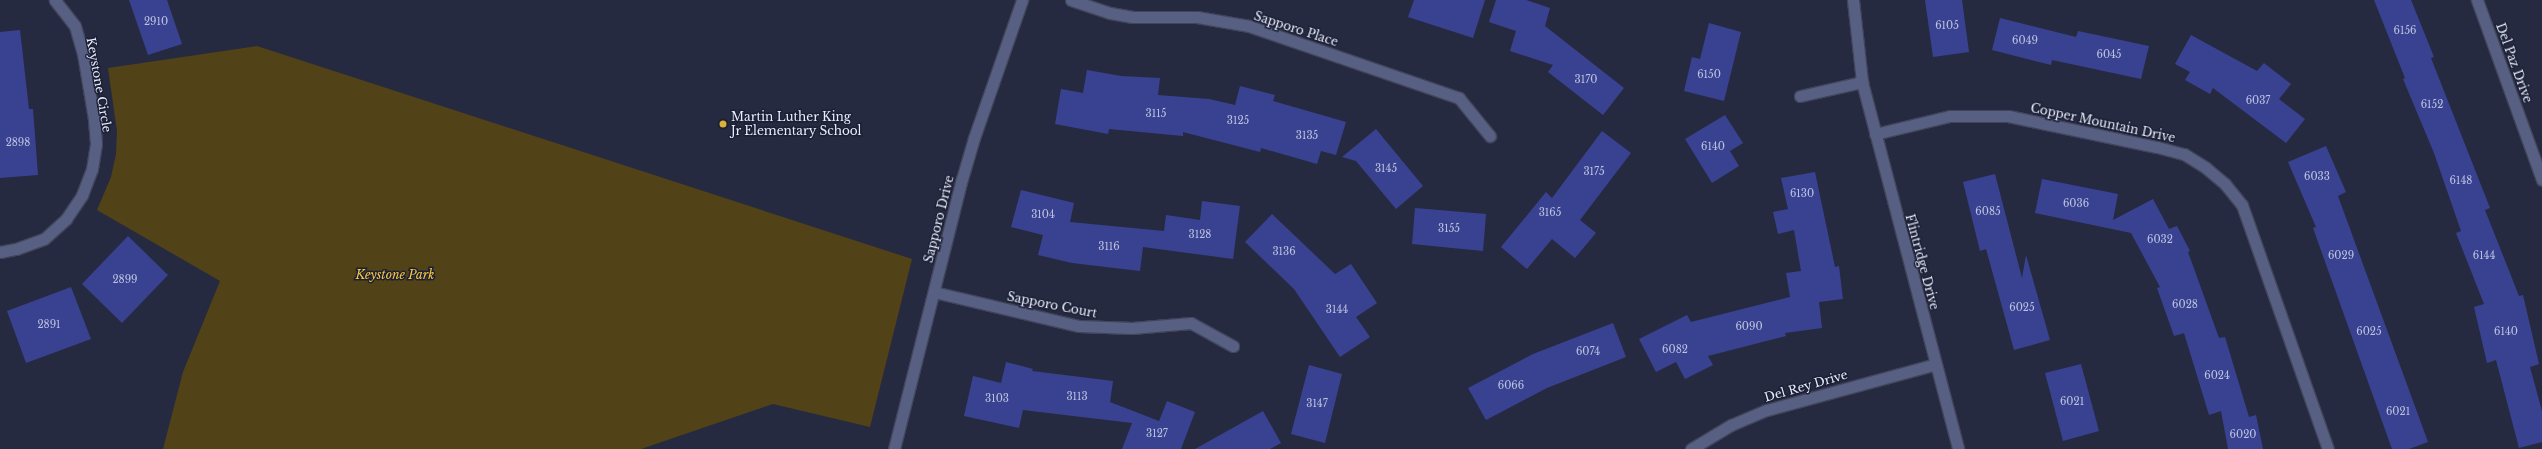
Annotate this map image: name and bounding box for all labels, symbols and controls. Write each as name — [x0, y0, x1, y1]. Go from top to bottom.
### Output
street label: Sapporo Place — [1252, 9, 1340, 49]
house number: 2910 — [144, 16, 168, 28]
house number: 6105 — [1935, 20, 1959, 32]
street label: Del Paz Drive — [2493, 21, 2535, 105]
house number: 6156 — [2394, 25, 2416, 37]
house number: 6049 — [2012, 35, 2038, 47]
street label: Keystone Circle — [84, 36, 114, 134]
house number: 6045 — [2096, 49, 2122, 61]
house number: 6150 — [1697, 69, 1721, 81]
house number: 3170 — [1575, 74, 1597, 86]
house number: 6037 — [2246, 95, 2270, 107]
house number: 6152 — [2421, 99, 2443, 111]
street label: Copper Mountain Drive — [2029, 101, 2177, 145]
house number: 3115 — [1146, 108, 1166, 120]
place label: Martin Luther King Jr Elementary School — [731, 110, 862, 138]
house number: 3125 — [1227, 115, 1249, 127]
marker: Martin Luther King Jr Elementary School — [718, 119, 728, 129]
house number: 3135 — [1296, 130, 1318, 142]
house number: 2898 — [6, 137, 30, 149]
house number: 6140 — [1701, 141, 1725, 153]
house number: 3145 — [1375, 163, 1397, 175]
house number: 3175 — [1583, 166, 1605, 178]
house number: 6033 — [2304, 171, 2330, 183]
street label: Sapporo Drive — [921, 174, 957, 264]
house number: 6148 — [2450, 175, 2472, 187]
house number: 6130 — [1790, 188, 1814, 200]
house number: 6036 — [2063, 198, 2089, 210]
house number: 6085 — [1975, 206, 2001, 218]
house number: 3165 — [1539, 207, 1561, 219]
house number: 3104 — [1031, 209, 1055, 221]
street label: Flintridge Drive — [1902, 213, 1942, 311]
house number: 3155 — [1438, 223, 1460, 235]
house number: 3128 — [1189, 229, 1211, 241]
house number: 6032 — [2147, 234, 2173, 246]
house number: 3116 — [1098, 241, 1120, 253]
house number: 3136 — [1272, 246, 1296, 258]
house number: 6029 — [2328, 250, 2354, 262]
house number: 6144 — [2473, 250, 2495, 262]
park label: Keystone Park — [356, 268, 434, 282]
house number: 2899 — [112, 274, 138, 286]
street label: Sapporo Court — [1006, 289, 1098, 321]
house number: 6028 — [2172, 299, 2198, 311]
house number: 6025 — [2009, 302, 2035, 314]
house number: 3144 — [1326, 304, 1348, 316]
house number: 2891 — [37, 319, 61, 331]
house number: 6090 — [1735, 321, 1763, 333]
house number: 6025 — [2356, 326, 2382, 338]
house number: 6140 — [2494, 326, 2518, 338]
house number: 6082 — [1662, 344, 1688, 356]
house number: 6074 — [1576, 346, 1600, 358]
street label: Del Rey Drive — [1763, 367, 1849, 405]
house number: 6024 — [2204, 370, 2230, 382]
house number: 6066 — [1498, 380, 1524, 392]
house number: 3113 — [1066, 391, 1088, 403]
house number: 3103 — [985, 393, 1009, 405]
house number: 6021 — [2060, 396, 2084, 408]
house number: 3147 — [1306, 398, 1328, 410]
house number: 6021 — [2386, 406, 2410, 418]
house number: 3127 — [1146, 428, 1168, 440]
house number: 6020 — [2230, 429, 2256, 441]

